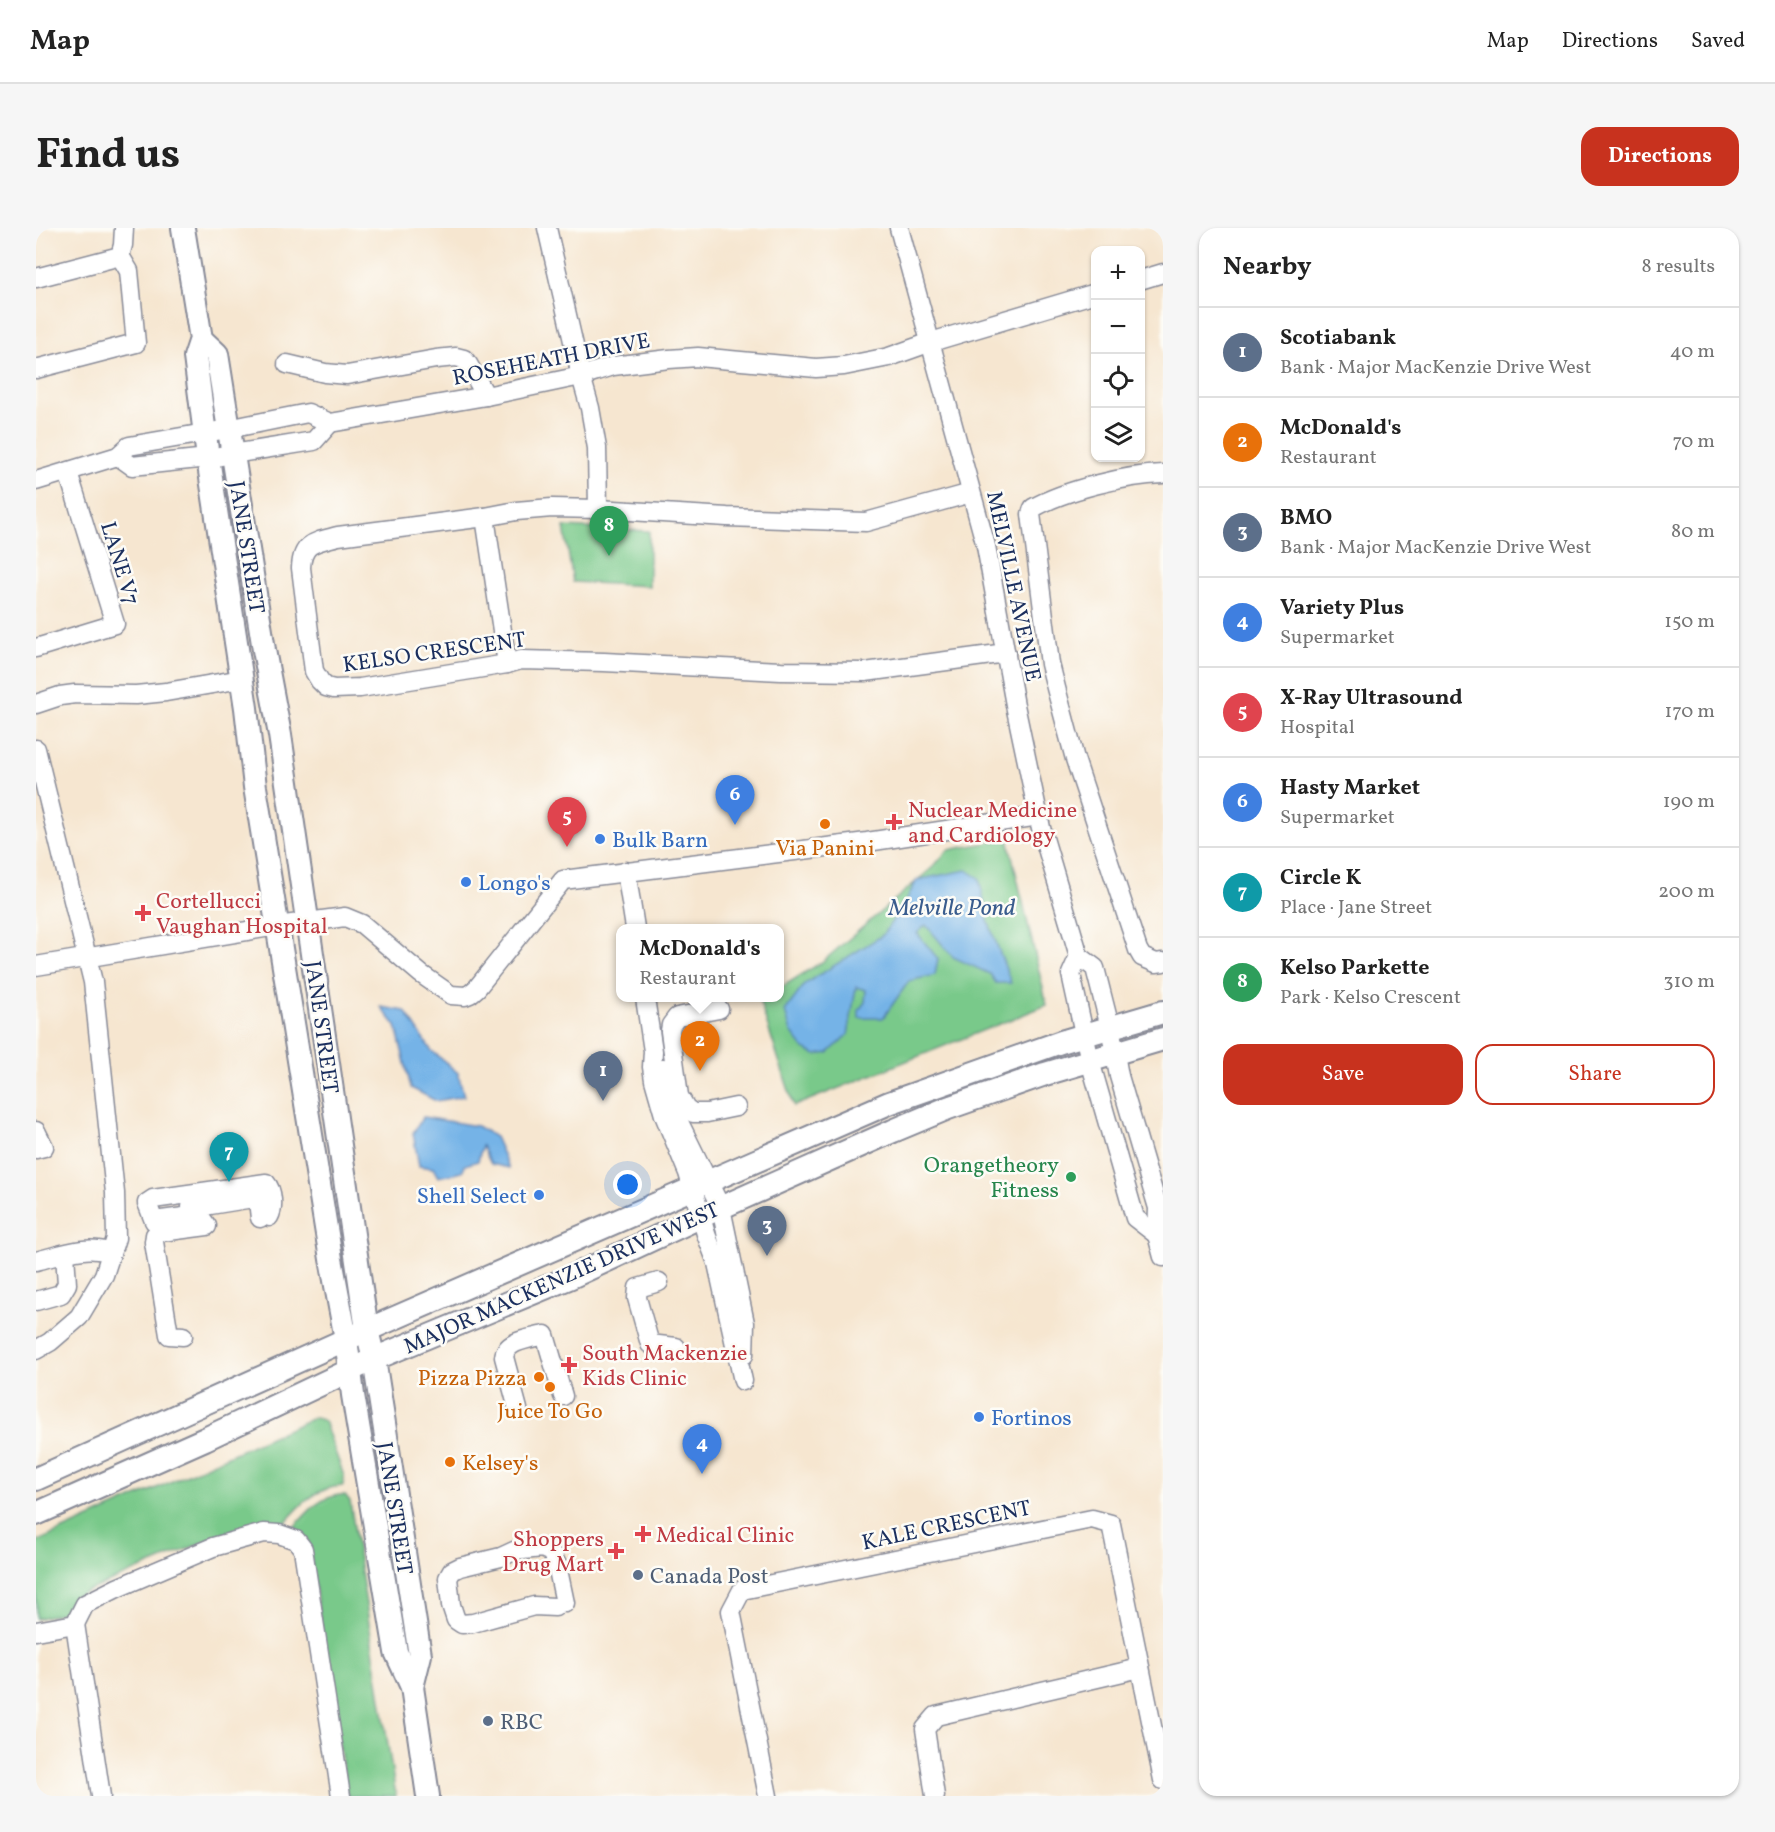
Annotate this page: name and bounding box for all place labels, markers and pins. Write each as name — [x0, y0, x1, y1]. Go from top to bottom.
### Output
pin: 8 — [590, 506, 628, 556]
pin: 6 — [716, 776, 754, 825]
place label: Nuclear Medicine and Cardiology — [908, 796, 1077, 852]
pin: 5 — [548, 798, 586, 847]
marker: Nuclear Medicine and Cardiology — [885, 813, 903, 831]
marker: Via Panini — [818, 817, 832, 831]
place label: Bulk Barn — [612, 826, 708, 857]
marker: Bulk Barn — [593, 832, 607, 846]
place label: Via Panini — [775, 834, 875, 865]
place label: Longo's — [478, 869, 551, 900]
marker: Longo's — [459, 875, 473, 889]
place label: Cortellucci Vaughan Hospital — [156, 887, 328, 943]
marker: Cortellucci Vaughan Hospital — [134, 904, 152, 922]
pin: 2 — [680, 1022, 720, 1071]
pin: 1 — [584, 1052, 622, 1101]
pin: 7 — [210, 1132, 248, 1182]
place label: Orangetheory Fitness — [924, 1151, 1059, 1207]
marker: Orangetheory Fitness — [1064, 1170, 1078, 1184]
place label: Shell Select — [417, 1182, 527, 1213]
marker: Shell Select — [532, 1188, 546, 1202]
pin: 3 — [748, 1206, 786, 1256]
place label: South Mackenzie Kids Clinic — [582, 1339, 748, 1395]
marker: South Mackenzie Kids Clinic — [560, 1356, 578, 1374]
place label: Pizza Pizza — [418, 1364, 527, 1395]
marker: Pizza Pizza — [532, 1370, 546, 1384]
marker: Juice To Go — [543, 1380, 557, 1394]
place label: Juice To Go — [497, 1397, 603, 1428]
place label: Fortinos — [991, 1404, 1072, 1435]
marker: Fortinos — [972, 1410, 986, 1424]
pin: 4 — [682, 1424, 722, 1474]
place label: Kelsey's — [462, 1449, 538, 1480]
marker: Kelsey's — [443, 1455, 457, 1469]
place label: Medical Clinic — [656, 1521, 795, 1552]
place label: Shoppers Drug Mart — [502, 1525, 604, 1581]
marker: Medical Clinic — [634, 1525, 652, 1543]
marker: Shoppers Drug Mart — [609, 1544, 623, 1558]
place label: Canada Post — [650, 1562, 769, 1593]
marker: Canada Post — [631, 1568, 645, 1582]
place label: RBC — [500, 1708, 543, 1739]
marker: RBC — [481, 1714, 495, 1728]

